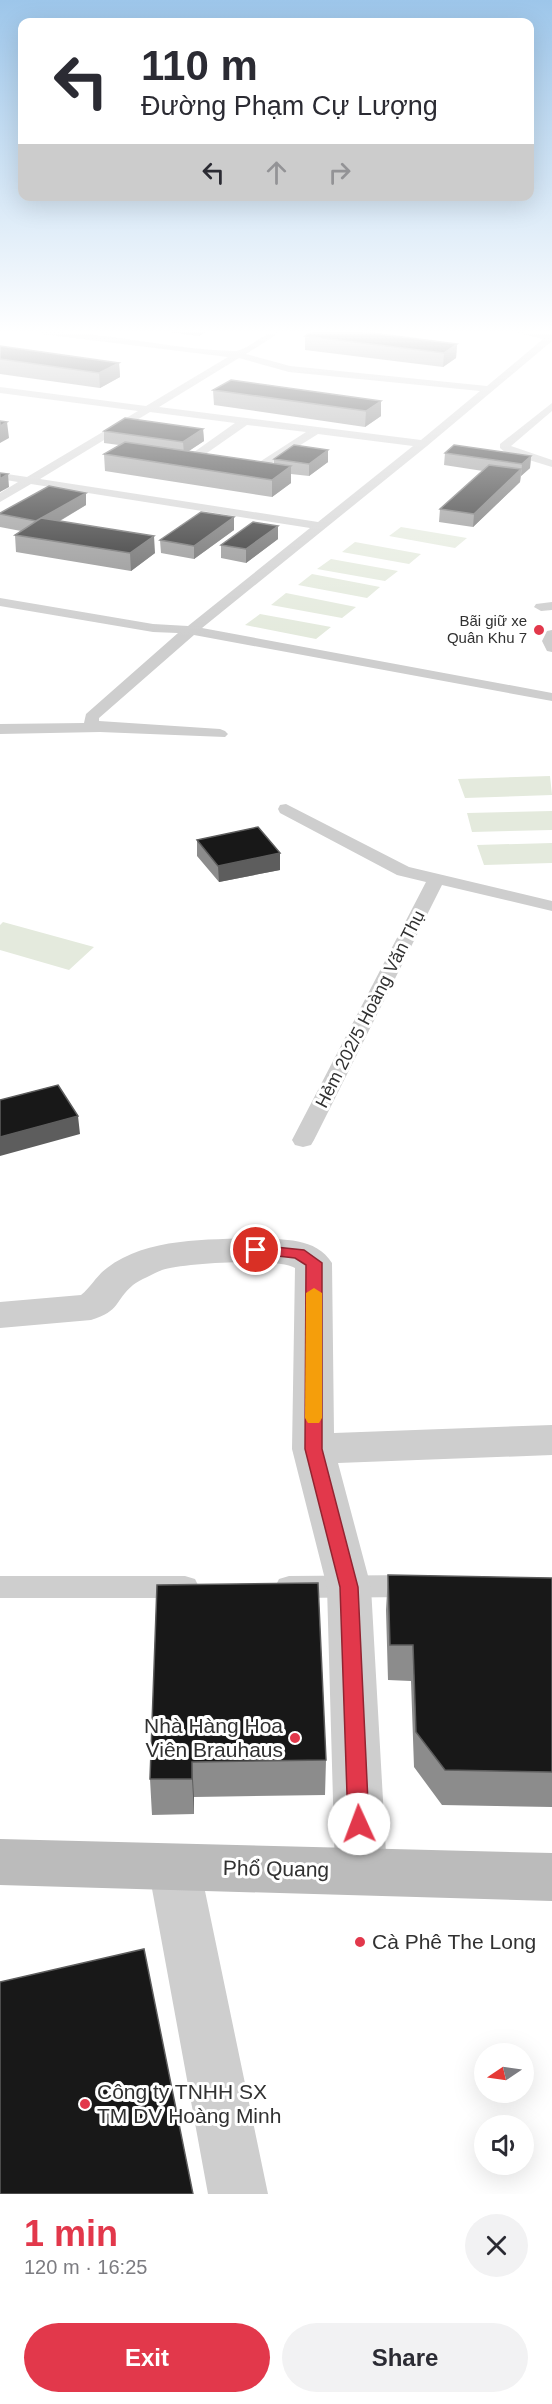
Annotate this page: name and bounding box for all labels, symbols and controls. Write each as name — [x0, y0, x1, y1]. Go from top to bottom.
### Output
icon: left — [42, 42, 120, 120]
text: 110 m — [141, 42, 258, 89]
text: Đường Phạm Cự Lượng — [141, 91, 438, 121]
icon: left — [197, 156, 230, 189]
icon: ahead — [260, 156, 293, 189]
icon: right — [323, 156, 356, 189]
place label: Bãi giữ xe Quân Khu 7 — [447, 612, 527, 646]
marker: Bãi giữ xe Quân Khu 7 — [532, 623, 546, 637]
street label: Hẻm 202/5 Hoàng Văn Thụ — [311, 907, 429, 1111]
pin — [230, 1224, 281, 1275]
icon: arrive — [239, 1233, 272, 1266]
place label: Nhà Hàng Hoa Viên Brauhaus — [144, 1714, 283, 1761]
marker: Nhà Hàng Hoa Viên Brauhaus — [288, 1731, 302, 1745]
position arrow — [327, 1792, 391, 1856]
street label: Phổ Quang — [223, 1856, 329, 1881]
place label: Cà Phê The Long — [372, 1930, 536, 1953]
marker: Cà Phê The Long — [353, 1935, 367, 1949]
north arrow — [474, 2043, 534, 2103]
map controls — [474, 2043, 534, 2175]
place label: Công ty TNHH SX TM DV Hoàng Minh — [97, 2080, 281, 2127]
marker: Công ty TNHH SX TM DV Hoàng Minh — [78, 2097, 92, 2111]
button: sound — [474, 2115, 534, 2175]
text: 1 min — [24, 2213, 118, 2254]
button: close — [465, 2214, 528, 2277]
text: 120 m · 16:25 — [24, 2256, 147, 2278]
button: Exit — [24, 2323, 270, 2392]
button: Share — [282, 2323, 528, 2392]

